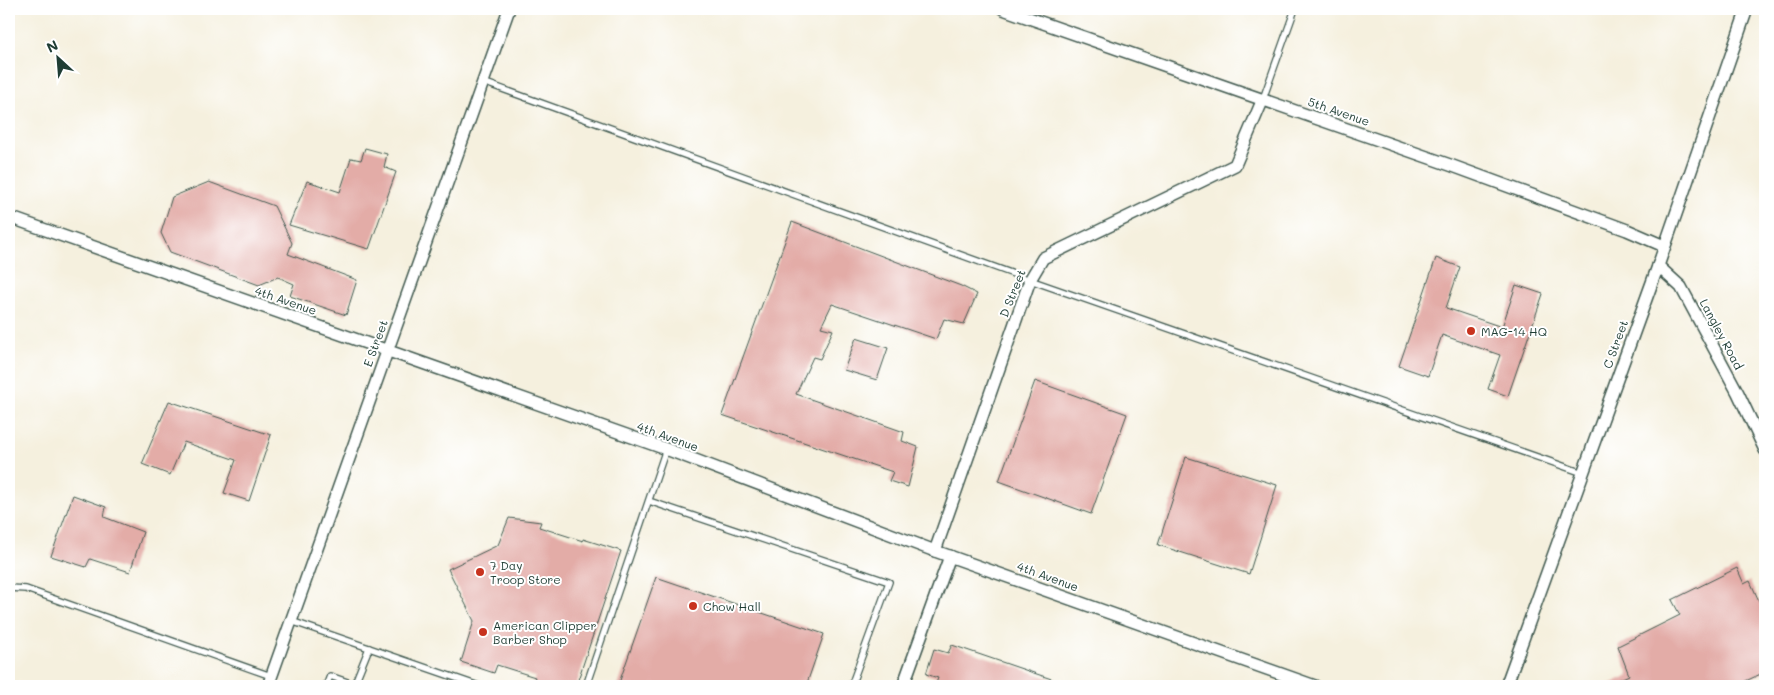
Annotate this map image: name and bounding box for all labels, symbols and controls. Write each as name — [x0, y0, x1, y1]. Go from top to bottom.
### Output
north arrow — [32, 32, 82, 82]
text: N — [43, 35, 61, 57]
street label: 5th Avenue — [1306, 93, 1372, 129]
street label: D Street — [995, 267, 1029, 319]
street label: 4th Avenue — [253, 282, 319, 318]
street label: Langley Road — [1697, 296, 1748, 372]
street label: E Street — [359, 317, 391, 369]
street label: C Street — [1599, 317, 1631, 371]
place label: MAG-14 HQ — [1481, 323, 1547, 339]
marker: MAG-14 HQ — [1465, 325, 1477, 337]
street label: 4th Avenue — [635, 417, 701, 455]
place label: 7 Day Troop Store — [490, 557, 561, 587]
street label: 4th Avenue — [1015, 557, 1081, 595]
marker: 7 Day Troop Store — [474, 566, 486, 578]
place label: Chow Hall — [703, 598, 761, 614]
marker: Chow Hall — [687, 600, 699, 612]
place label: American Clipper Barber Shop — [493, 617, 597, 647]
marker: American Clipper Barber Shop — [477, 626, 489, 638]

